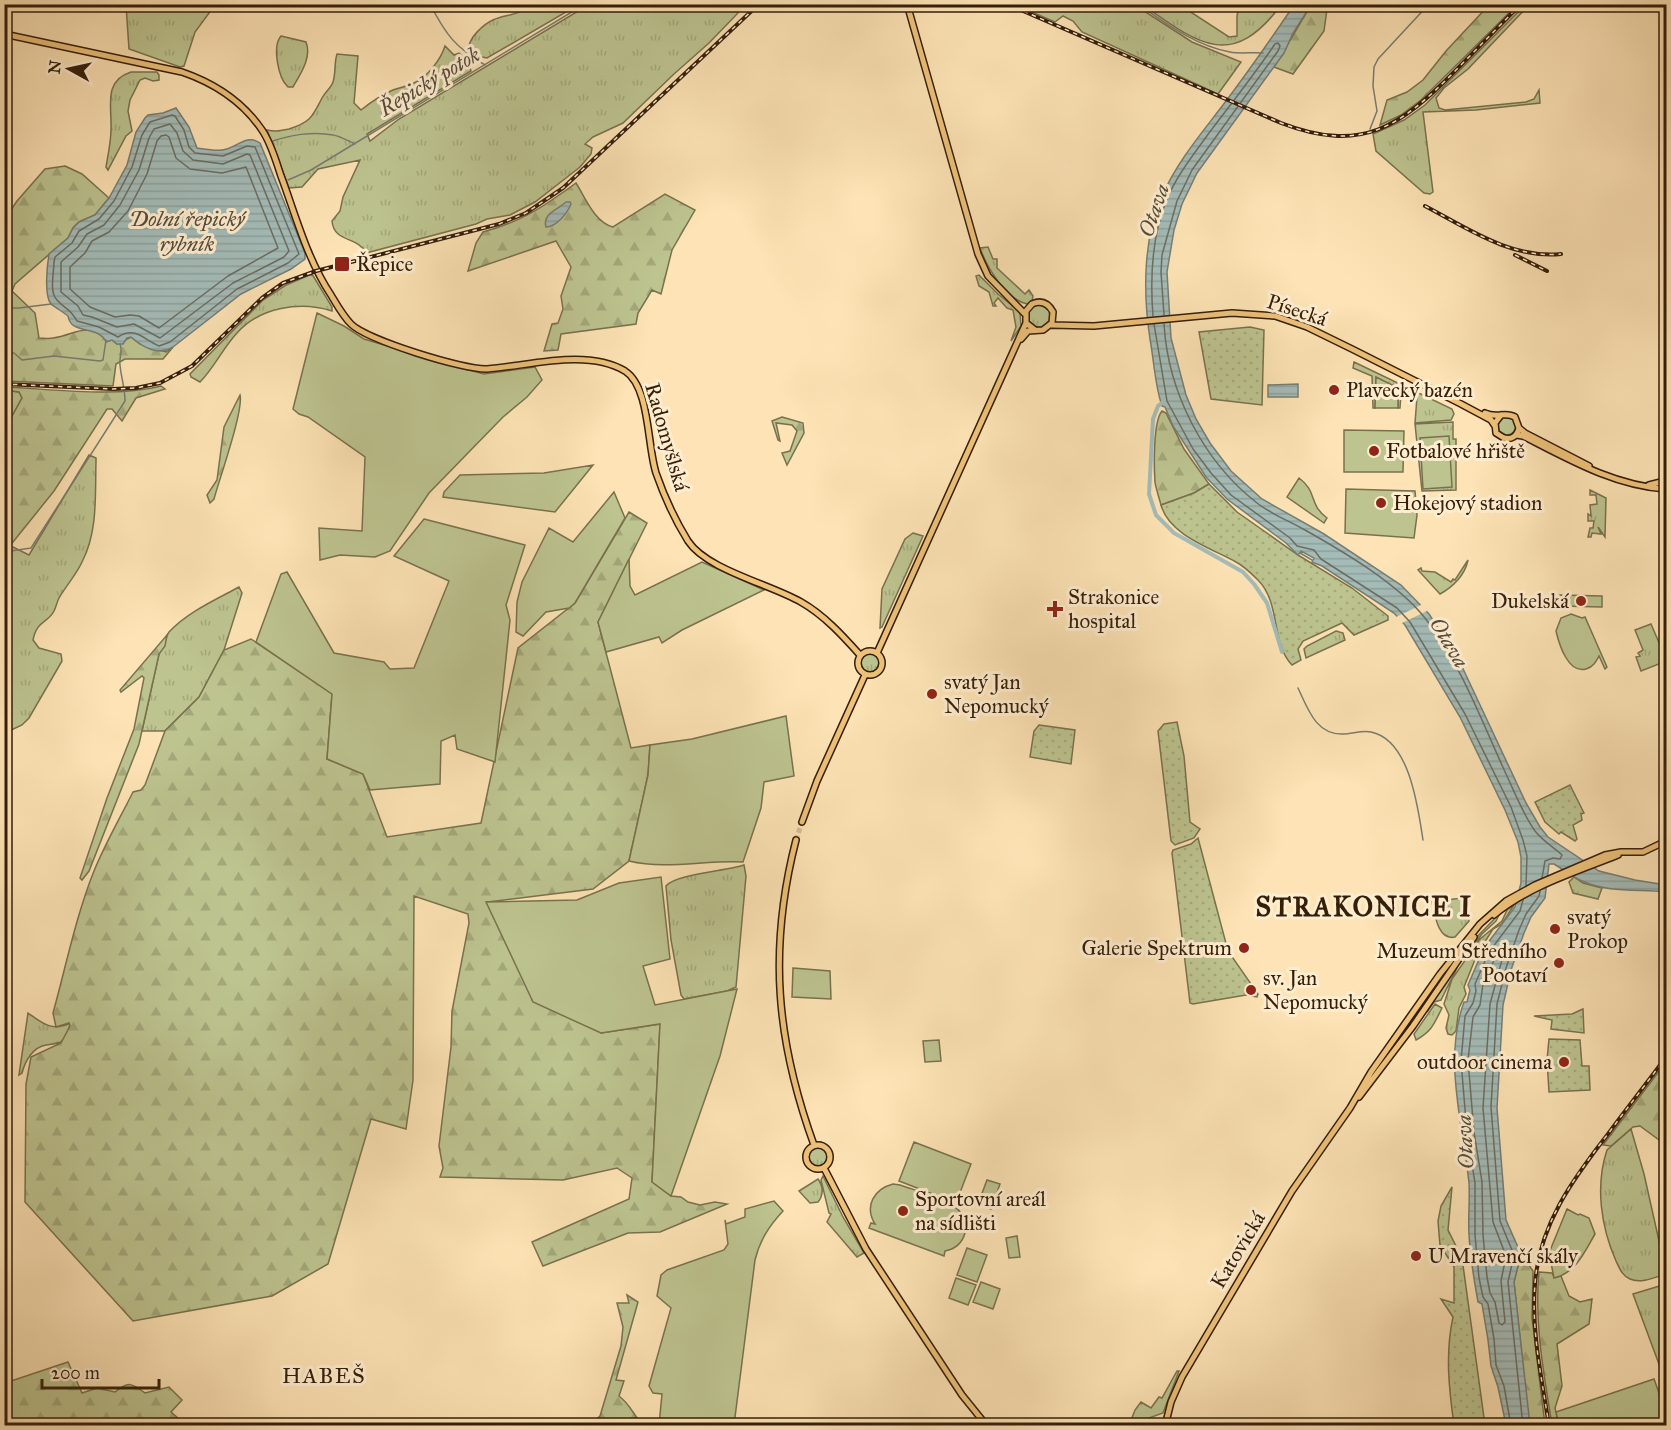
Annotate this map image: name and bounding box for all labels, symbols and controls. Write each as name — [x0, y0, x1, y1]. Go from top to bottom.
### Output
north arrow — [39, 39, 99, 99]
water label: Řepický potok — [373, 41, 485, 123]
text: N — [44, 59, 65, 75]
water label: Otava — [1132, 180, 1175, 240]
water label: Dolní řepický rybník — [129, 205, 248, 257]
place label: Řepice — [356, 251, 413, 277]
marker: Řepice — [333, 255, 351, 273]
street label: Písecká — [1264, 288, 1330, 332]
place label: Plavecký bazén — [1346, 377, 1473, 403]
street label: Radomyšlská — [639, 380, 695, 494]
marker: Plavecký bazén — [1327, 383, 1341, 397]
place label: Fotbalové hřiště — [1386, 438, 1525, 464]
marker: Fotbalové hřiště — [1367, 444, 1381, 458]
place label: Hokejový stadion — [1393, 490, 1542, 516]
marker: Hokejový stadion — [1374, 496, 1388, 510]
place label: Strakonice hospital — [1068, 584, 1159, 634]
place label: Dukelská — [1491, 588, 1569, 614]
marker: Dukelská — [1574, 594, 1588, 608]
marker: Strakonice hospital — [1046, 600, 1064, 618]
water label: Otava — [1424, 612, 1475, 673]
place label: svatý Jan Nepomucký — [944, 669, 1050, 719]
marker: svatý Jan Nepomucký — [925, 687, 939, 701]
district label: STRAKONICE I — [1255, 890, 1473, 923]
place label: svatý Prokop — [1567, 904, 1628, 954]
marker: svatý Prokop — [1548, 922, 1562, 936]
place label: Galerie Spektrum — [1081, 935, 1232, 961]
place label: Muzeum Středního Pootaví — [1377, 938, 1548, 988]
marker: Galerie Spektrum — [1237, 941, 1251, 955]
marker: Muzeum Středního Pootaví — [1552, 956, 1566, 970]
place label: sv. Jan Nepomucký — [1263, 965, 1369, 1015]
marker: sv. Jan Nepomucký — [1244, 983, 1258, 997]
place label: outdoor cinema — [1417, 1049, 1552, 1075]
marker: outdoor cinema — [1557, 1055, 1571, 1069]
water label: Otava — [1450, 1114, 1479, 1170]
place label: Sportovní areál na sídlišti — [915, 1186, 1046, 1236]
marker: Sportovní areál na sídlišti — [896, 1204, 910, 1218]
street label: Katovická — [1205, 1207, 1271, 1293]
place label: U Mravenčí skály — [1428, 1243, 1579, 1269]
marker: U Mravenčí skály — [1409, 1249, 1423, 1263]
scale bar — [42, 1352, 159, 1390]
text: 200 m — [51, 1362, 100, 1384]
district label: HABEŠ — [282, 1362, 366, 1389]

